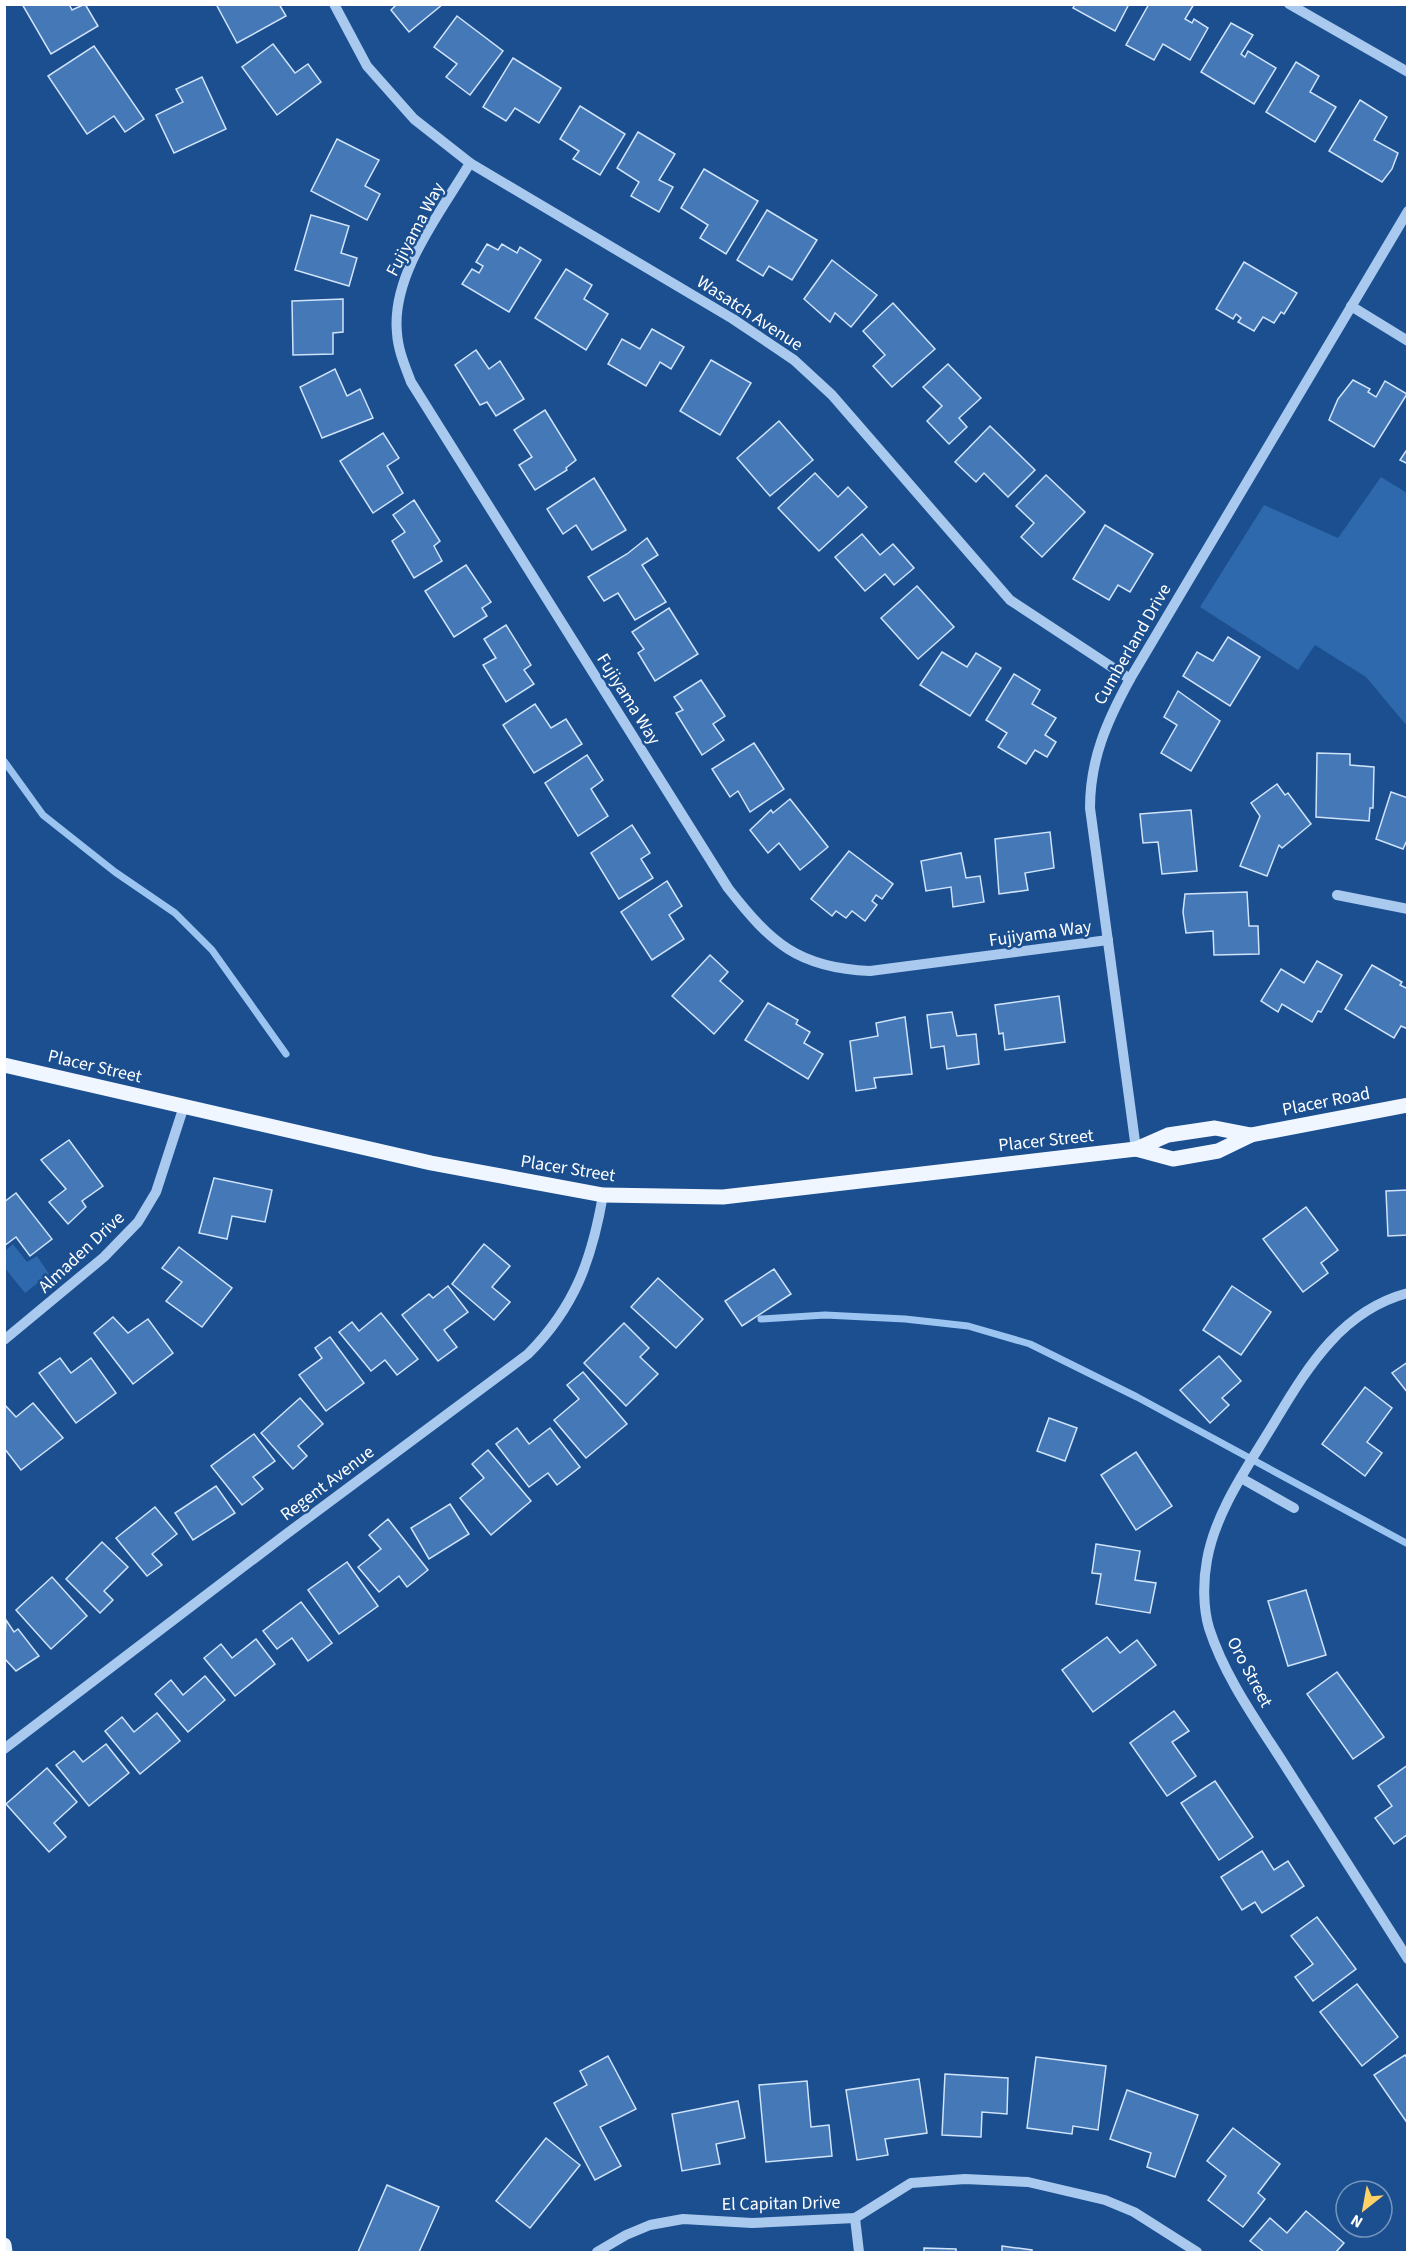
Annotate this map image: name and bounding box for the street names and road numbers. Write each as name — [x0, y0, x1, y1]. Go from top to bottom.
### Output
street label: Fujiyama Way — [380, 177, 451, 281]
street label: Wasatch Avenue — [692, 270, 808, 357]
street label: Cumberland Drive — [1088, 579, 1177, 709]
street label: Fujiyama Way — [591, 649, 667, 750]
street label: Fujiyama Way — [987, 914, 1094, 953]
street label: Placer Street — [46, 1044, 144, 1089]
street label: Placer Road — [1280, 1081, 1372, 1122]
street label: Placer Street — [997, 1123, 1095, 1158]
street label: Placer Street — [519, 1149, 617, 1188]
street label: Almaden Drive — [33, 1206, 130, 1299]
street label: Regent Avenue — [275, 1440, 379, 1527]
street label: Oro Street — [1221, 1633, 1279, 1712]
street label: El Capitan Drive — [721, 2190, 841, 2217]

